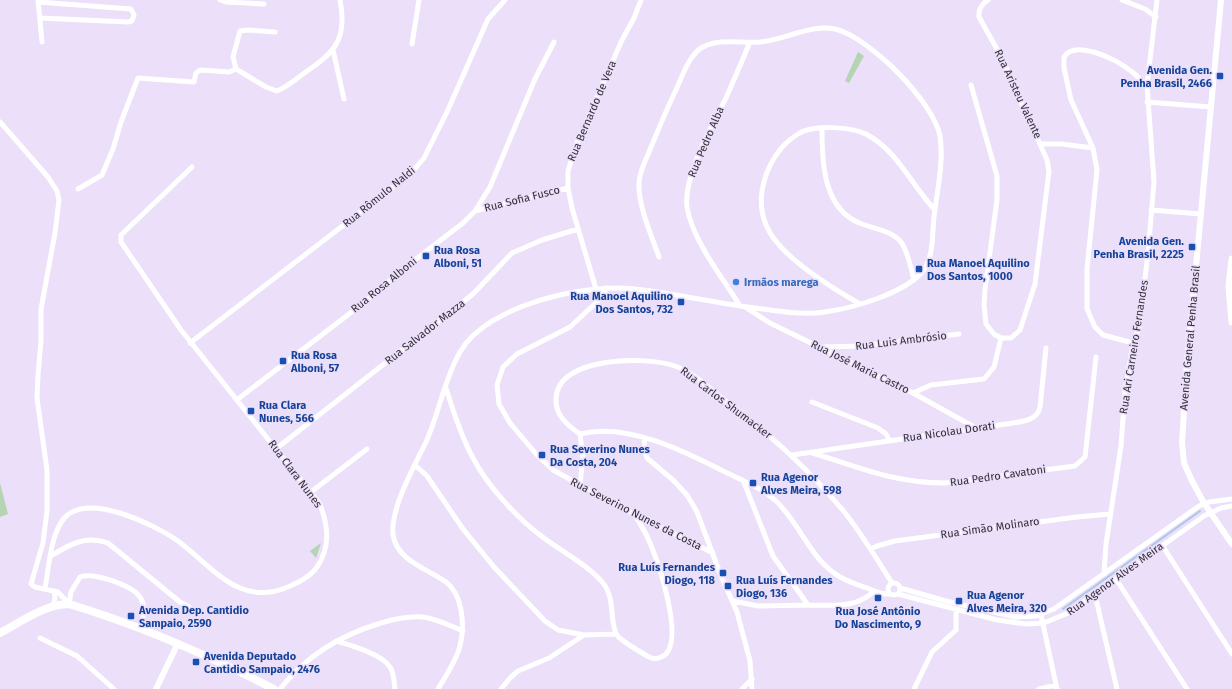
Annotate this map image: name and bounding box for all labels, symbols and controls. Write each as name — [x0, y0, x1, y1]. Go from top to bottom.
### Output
street label: Rua Aristeu Valente — [992, 47, 1044, 141]
street label: Rua Bernardo de Vera — [565, 59, 619, 163]
place label: Avenida Gen. Penha Brasil, 2466 — [1121, 64, 1212, 90]
marker: Avenida Gen. Penha Brasil, 2466 — [1215, 71, 1225, 81]
street label: Rua Pedro Alba — [685, 105, 727, 179]
street label: Rua Rômulo Naldi — [340, 164, 418, 230]
street label: Rua Sofia Fusco — [483, 183, 561, 215]
place label: Avenida Gen. Penha Brasil, 2225 — [1094, 235, 1184, 261]
marker: Avenida Gen. Penha Brasil, 2225 — [1187, 242, 1197, 252]
place label: Rua Rosa Alboni, 51 — [433, 244, 482, 270]
marker: Rua Rosa Alboni, 51 — [421, 251, 431, 261]
street label: Rua Rosa Alboni — [349, 255, 419, 315]
place label: Rua Manoel Aquilino Dos Santos, 1000 — [927, 257, 1030, 283]
marker: Rua Manoel Aquilino Dos Santos, 1000 — [914, 264, 924, 274]
street label: Avenida General Penha Brasil — [1177, 265, 1203, 411]
place label: Irmãos marega — [744, 276, 819, 289]
marker: Irmãos marega — [731, 277, 741, 287]
street label: Rua Ari Carneiro Fernandes — [1117, 279, 1151, 415]
place label: Rua Manoel Aquilino Dos Santos, 732 — [570, 290, 674, 316]
street label: Rua Salvador Mazza — [382, 297, 468, 367]
marker: Rua Manoel Aquilino Dos Santos, 732 — [676, 297, 686, 307]
street label: Rua Luis Ambrósio — [855, 329, 947, 353]
street label: Rua José Maria Castro — [809, 337, 911, 397]
place label: Rua Rosa Alboni, 57 — [290, 349, 339, 375]
marker: Rua Rosa Alboni, 57 — [278, 356, 288, 366]
street label: Rua Carlos Shumacker — [678, 364, 775, 442]
place label: Rua Clara Nunes, 566 — [259, 399, 314, 425]
marker: Rua Clara Nunes, 566 — [246, 406, 256, 416]
street label: Rua Nicolau Dorati — [902, 419, 996, 445]
street label: Rua Clara Nunes — [265, 438, 325, 510]
place label: Rua Severino Nunes Da Costa, 204 — [550, 443, 651, 469]
marker: Rua Severino Nunes Da Costa, 204 — [537, 450, 547, 460]
street label: Rua Pedro Cavatoni — [949, 463, 1047, 489]
place label: Rua Agenor Alves Meira, 598 — [760, 471, 842, 497]
street label: Rua Severino Nunes da Costa — [568, 475, 704, 553]
marker: Rua Agenor Alves Meira, 598 — [748, 478, 758, 488]
street label: Rua Simão Molinaro — [940, 515, 1040, 541]
street label: Rua Agenor Alves Meira — [1064, 540, 1166, 618]
place label: Rua Luís Fernandes Diogo, 118 — [618, 561, 716, 587]
marker: Rua Luís Fernandes Diogo, 118 — [718, 568, 728, 578]
place label: Rua Luís Fernandes Diogo, 136 — [736, 574, 833, 600]
marker: Rua Luís Fernandes Diogo, 136 — [723, 581, 733, 591]
place label: Rua Agenor Alves Meira, 320 — [966, 589, 1048, 615]
marker: Rua José Antônio Do Nascimento, 9 — [873, 593, 883, 603]
marker: Rua Agenor Alves Meira, 320 — [954, 596, 964, 606]
place label: Avenida Dep. Cantidio Sampaio, 2590 — [138, 604, 249, 630]
place label: Rua José Antônio Do Nascimento, 9 — [835, 605, 921, 631]
marker: Avenida Dep. Cantidio Sampaio, 2590 — [126, 611, 136, 621]
place label: Avenida Deputado Cantidio Sampaio, 2476 — [203, 650, 320, 676]
marker: Avenida Deputado Cantidio Sampaio, 2476 — [191, 657, 201, 667]

